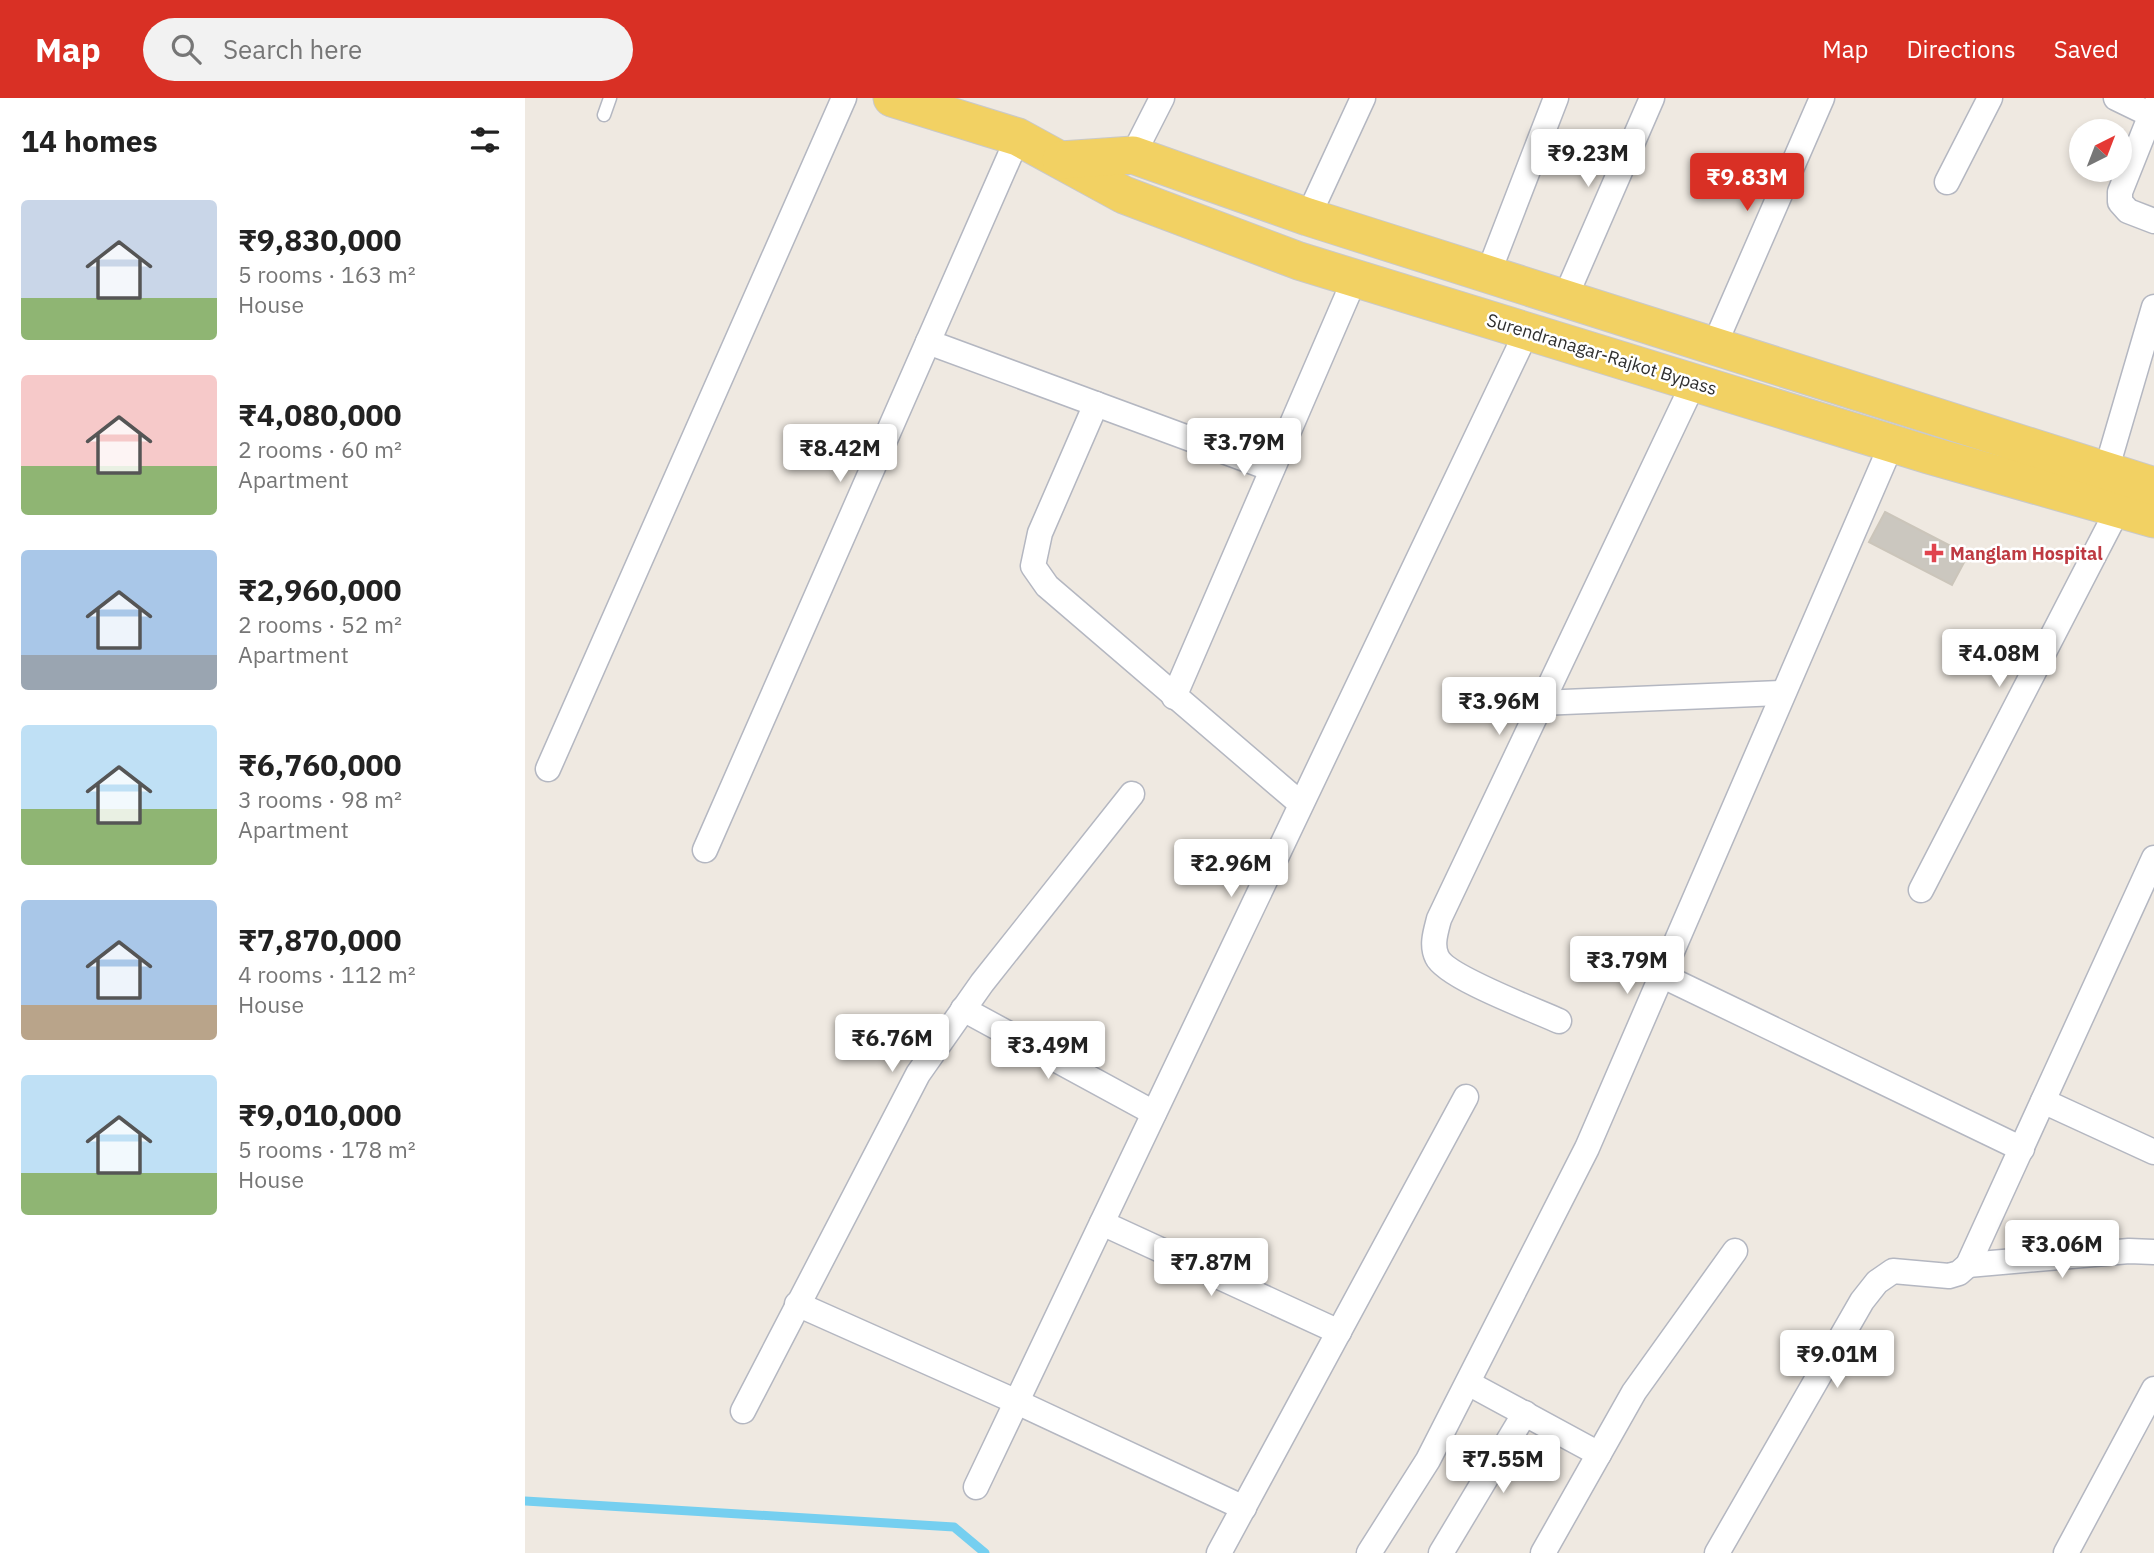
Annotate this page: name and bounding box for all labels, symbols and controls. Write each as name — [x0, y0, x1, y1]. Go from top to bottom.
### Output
search box — [143, 18, 633, 81]
text: Map — [35, 28, 101, 71]
icon: search — [167, 30, 205, 68]
text: Search here — [223, 32, 362, 66]
text: Map — [1822, 33, 1868, 65]
text: Directions — [1906, 33, 2016, 65]
text: Saved — [2054, 33, 2119, 65]
north arrow — [2069, 119, 2131, 182]
map controls — [2069, 119, 2132, 182]
text: 14 homes — [21, 121, 158, 160]
icon: filters — [466, 121, 504, 159]
pin: ₹9.23M — [1531, 130, 1645, 189]
text: ₹9.23M — [1547, 137, 1629, 167]
pin: ₹9.83M — [1690, 153, 1804, 213]
text: ₹9.83M — [1706, 161, 1788, 191]
text: ₹9,830,000 — [238, 220, 401, 259]
icon: home — [77, 228, 161, 312]
text: 5 rooms · 163 m² — [238, 259, 416, 289]
text: House — [238, 289, 304, 319]
street label: Surendranagar-Rajkot Bypass — [1484, 308, 1720, 400]
text: ₹4,080,000 — [238, 395, 401, 434]
icon: home — [77, 403, 161, 487]
pin: ₹3.79M — [1187, 418, 1301, 478]
pin: ₹8.42M — [783, 424, 897, 484]
text: ₹3.79M — [1203, 426, 1285, 456]
text: ₹8.42M — [799, 432, 881, 462]
text: 2 rooms · 60 m² — [238, 434, 402, 464]
text: Apartment — [238, 464, 349, 494]
place label: Manglam Hospital — [1950, 542, 2103, 565]
marker: Manglam Hospital — [1924, 543, 1944, 563]
text: ₹2,960,000 — [238, 570, 401, 609]
icon: home — [77, 578, 161, 662]
text: 2 rooms · 52 m² — [238, 609, 402, 639]
pin: ₹4.08M — [1942, 630, 2056, 689]
text: ₹4.08M — [1958, 637, 2040, 667]
text: Apartment — [238, 639, 349, 669]
pin: ₹3.96M — [1442, 678, 1556, 737]
text: ₹3.96M — [1458, 685, 1540, 715]
text: ₹6,760,000 — [238, 745, 401, 784]
icon: home — [77, 753, 161, 837]
text: 3 rooms · 98 m² — [238, 784, 402, 814]
text: Apartment — [238, 814, 349, 844]
pin: ₹2.96M — [1174, 840, 1288, 899]
text: ₹2.96M — [1190, 847, 1272, 877]
text: ₹7,870,000 — [238, 920, 401, 959]
icon: home — [77, 928, 161, 1012]
pin: ₹3.79M — [1570, 936, 1684, 996]
text: ₹3.79M — [1586, 944, 1668, 974]
text: 4 rooms · 112 m² — [238, 959, 416, 989]
text: House — [238, 989, 304, 1019]
pin: ₹6.76M — [835, 1014, 949, 1074]
pin: ₹3.49M — [991, 1021, 1105, 1081]
text: ₹6.76M — [851, 1022, 933, 1052]
text: ₹3.49M — [1007, 1029, 1089, 1059]
text: ₹9,010,000 — [238, 1095, 401, 1134]
icon: home — [77, 1103, 161, 1187]
text: 5 rooms · 178 m² — [238, 1134, 416, 1164]
text: House — [238, 1164, 304, 1194]
pin: ₹3.06M — [2005, 1220, 2119, 1280]
text: ₹3.06M — [2021, 1228, 2103, 1258]
pin: ₹7.87M — [1154, 1238, 1268, 1298]
text: ₹7.87M — [1170, 1246, 1252, 1276]
pin: ₹9.01M — [1780, 1330, 1894, 1390]
text: ₹9.01M — [1796, 1338, 1878, 1368]
pin: ₹7.55M — [1446, 1436, 1560, 1495]
text: ₹7.55M — [1462, 1443, 1544, 1473]

